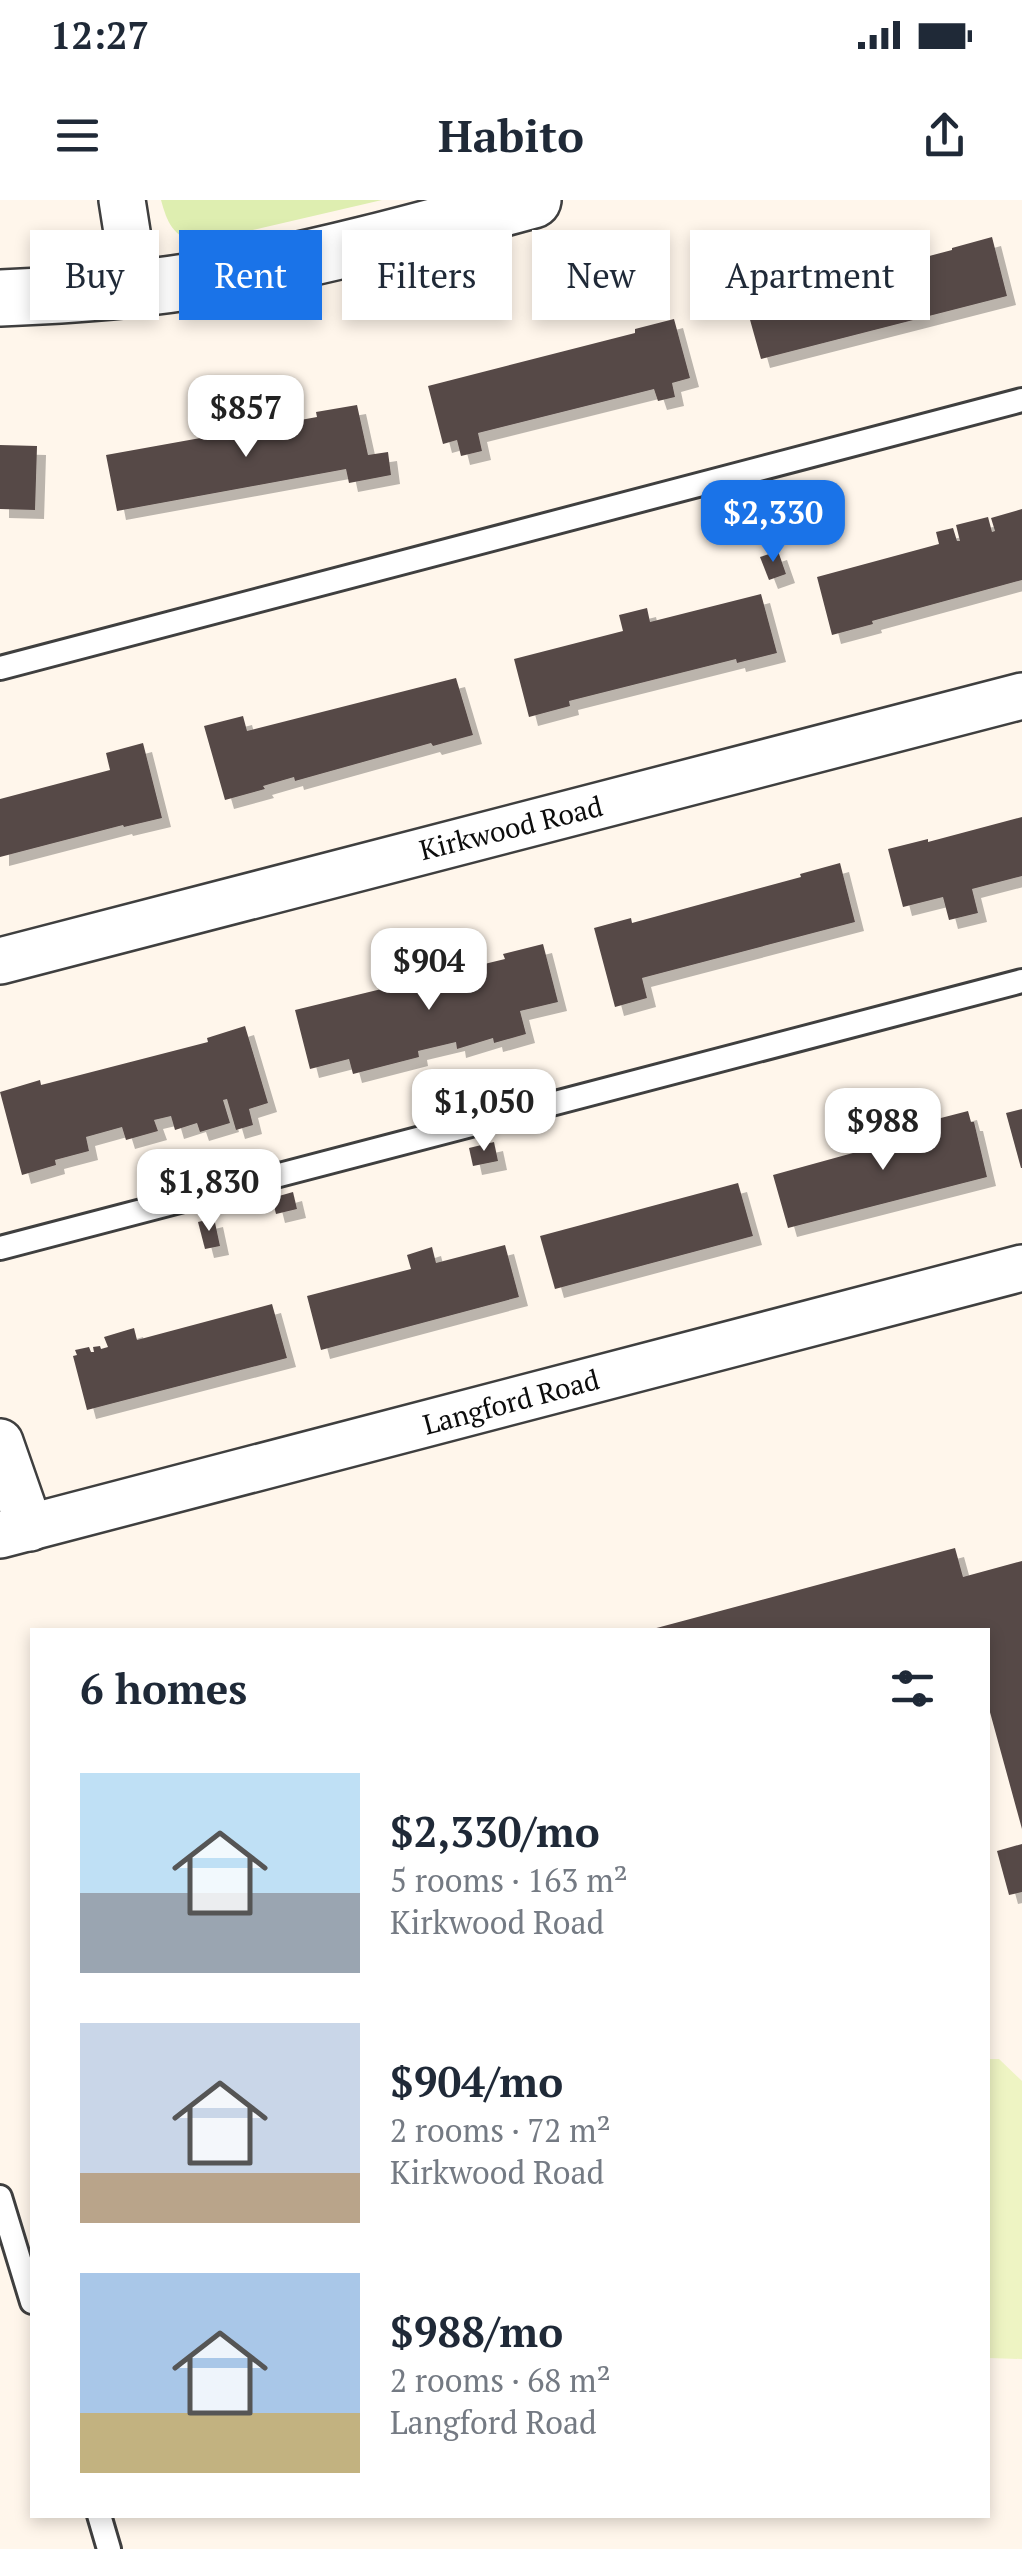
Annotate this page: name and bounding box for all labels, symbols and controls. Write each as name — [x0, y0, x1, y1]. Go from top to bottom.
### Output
text: 12:27 — [50, 10, 149, 60]
text: Habito — [438, 105, 584, 165]
icon: menu — [50, 108, 105, 163]
icon: share — [917, 108, 972, 163]
chip: Buy — [30, 230, 159, 320]
chip: Rent — [179, 230, 322, 320]
chip: Filters — [342, 230, 512, 320]
chip: New — [532, 230, 670, 320]
chip: Apartment — [690, 230, 930, 320]
pin: $857 — [187, 375, 305, 460]
text: $857 — [210, 386, 282, 428]
pin: $2,330 — [692, 480, 854, 565]
text: $2,330 — [723, 491, 823, 533]
street label: Kirkwood Road — [415, 787, 606, 868]
pin: $904 — [370, 928, 488, 1013]
text: $904 — [393, 939, 465, 981]
pin: $1,050 — [403, 1069, 565, 1154]
text: $1,050 — [434, 1080, 534, 1122]
pin: $988 — [824, 1088, 942, 1173]
text: $988 — [847, 1099, 919, 1141]
pin: $1,830 — [128, 1149, 290, 1234]
text: $1,830 — [159, 1160, 259, 1202]
street label: Langford Road — [419, 1360, 603, 1443]
text: 6 homes — [80, 1660, 247, 1716]
icon: filters — [885, 1661, 940, 1716]
text: $2,330/mo — [390, 1803, 600, 1859]
icon: home — [160, 1813, 280, 1933]
text: 5 rooms · 163 m² — [390, 1859, 628, 1901]
text: Kirkwood Road — [390, 1901, 604, 1943]
text: $904/mo — [390, 2053, 563, 2109]
icon: home — [160, 2063, 280, 2183]
text: 2 rooms · 72 m² — [390, 2109, 611, 2151]
text: Kirkwood Road — [390, 2151, 604, 2193]
text: $988/mo — [390, 2303, 563, 2359]
icon: home — [160, 2313, 280, 2433]
text: 2 rooms · 68 m² — [390, 2359, 611, 2401]
text: Langford Road — [390, 2401, 597, 2443]

